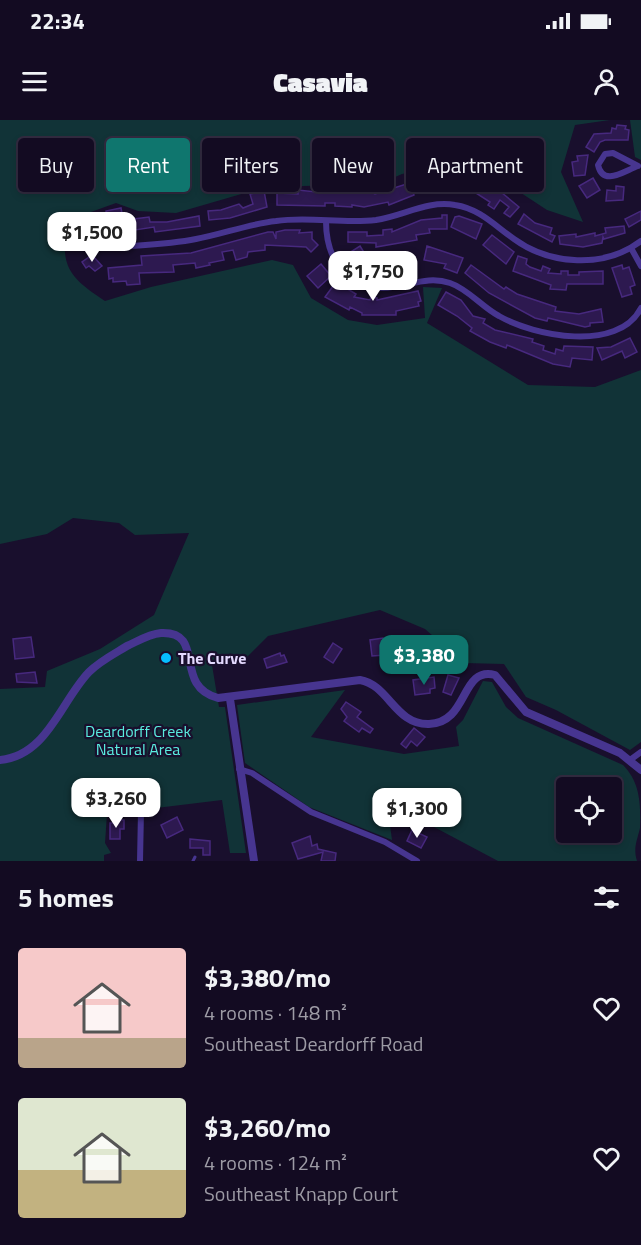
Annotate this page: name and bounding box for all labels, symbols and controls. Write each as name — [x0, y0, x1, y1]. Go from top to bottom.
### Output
text: 22:34 — [30, 4, 85, 38]
text: Casavia — [273, 61, 368, 102]
icon: menu — [18, 65, 51, 98]
icon: person — [590, 65, 623, 98]
chip: Buy — [18, 138, 94, 192]
chip: Rent — [106, 138, 190, 192]
chip: Filters — [202, 138, 300, 192]
chip: New — [312, 138, 394, 192]
chip: Apartment — [406, 138, 544, 192]
pin: $1,500 — [43, 212, 141, 263]
text: $1,500 — [61, 216, 123, 247]
pin: $1,750 — [324, 251, 422, 302]
text: $1,750 — [342, 255, 404, 286]
pin: $3,380 — [375, 635, 473, 686]
text: $3,380 — [393, 639, 455, 670]
place label: The Curve — [178, 646, 246, 670]
marker: The Curve — [159, 651, 173, 665]
park label: Deardorff Creek Natural Area — [85, 719, 191, 761]
map controls — [556, 777, 622, 843]
button: locate — [556, 777, 622, 843]
pin: $3,260 — [67, 778, 165, 829]
text: $3,260 — [85, 782, 147, 813]
pin: $1,300 — [368, 788, 466, 839]
text: $1,300 — [386, 792, 448, 823]
text: 5 homes — [18, 878, 114, 917]
icon: filters — [590, 881, 623, 914]
text: $3,380/mo — [204, 958, 331, 997]
icon: home — [66, 972, 138, 1044]
icon: heart — [590, 992, 623, 1025]
text: 4 rooms · 148 m² — [204, 997, 347, 1028]
text: Southeast Deardorff Road — [204, 1028, 423, 1059]
text: $3,260/mo — [204, 1108, 331, 1147]
icon: home — [66, 1122, 138, 1194]
icon: heart — [590, 1142, 623, 1175]
text: 4 rooms · 124 m² — [204, 1147, 347, 1178]
text: Southeast Knapp Court — [204, 1178, 398, 1209]

